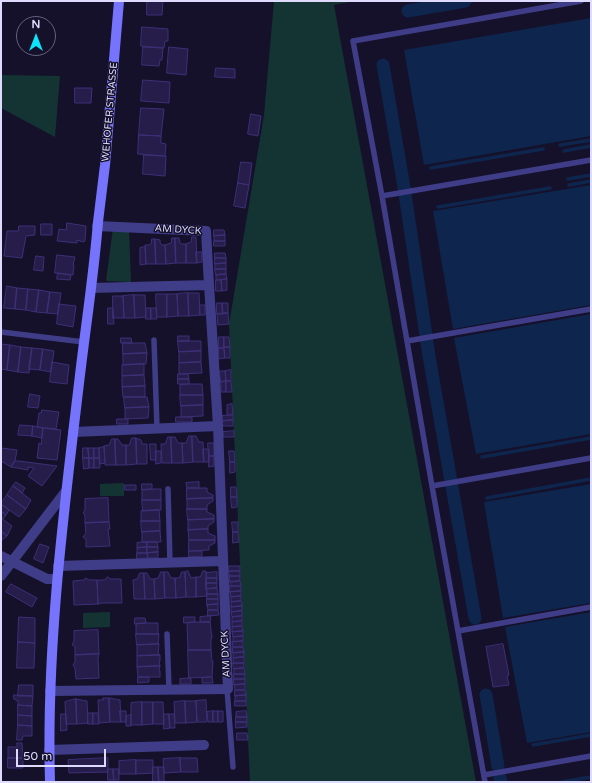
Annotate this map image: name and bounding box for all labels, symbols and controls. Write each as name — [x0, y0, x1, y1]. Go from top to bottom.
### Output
north arrow — [16, 16, 56, 56]
text: N — [32, 18, 40, 31]
street label: WEHOFER STRASSE — [100, 62, 120, 162]
street label: AM DYCK — [154, 222, 202, 238]
street label: AM DYCK — [219, 630, 233, 678]
scale bar — [18, 741, 108, 767]
text: 50 m — [23, 749, 52, 763]

